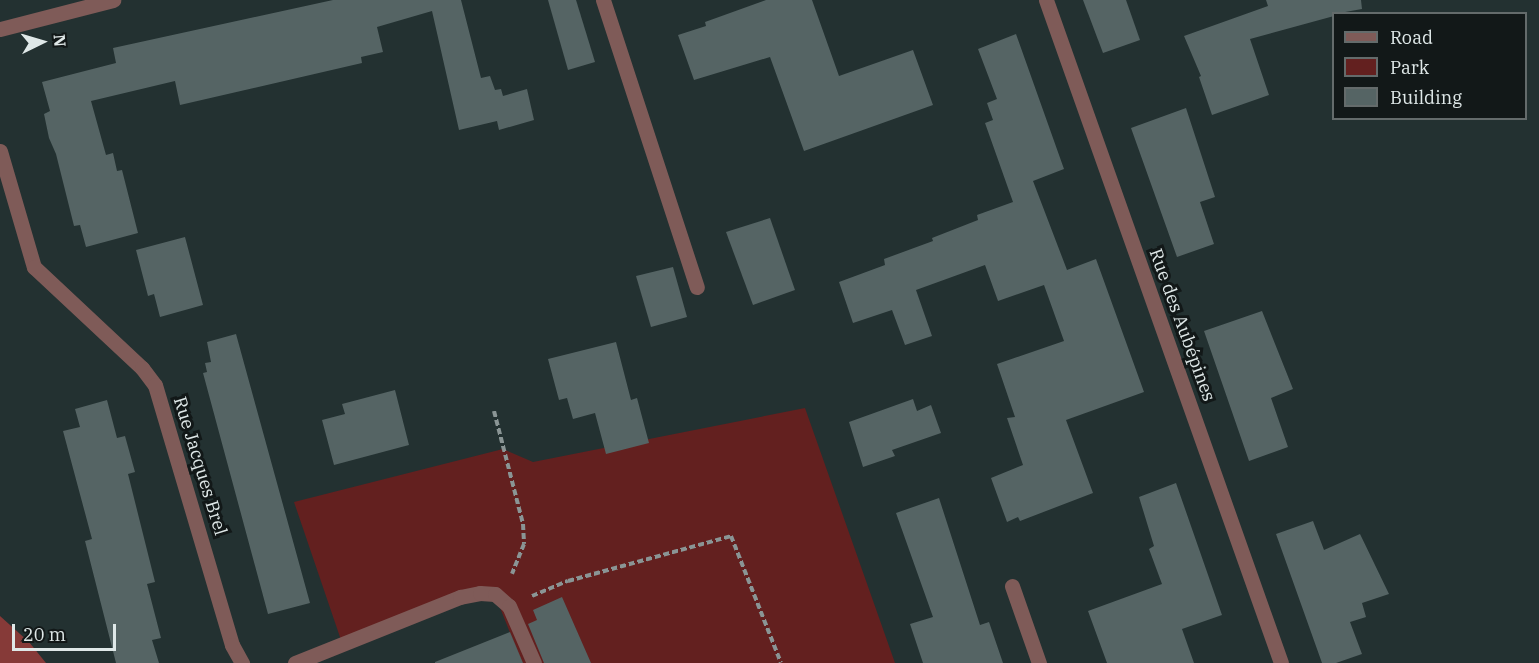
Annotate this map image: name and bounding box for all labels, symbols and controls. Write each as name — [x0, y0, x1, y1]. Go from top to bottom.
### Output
north arrow — [12, 12, 72, 72]
legend — [1332, 12, 1527, 120]
text: Road — [1390, 26, 1433, 49]
text: N — [49, 33, 70, 48]
text: Park — [1390, 56, 1429, 79]
text: Building — [1390, 86, 1462, 109]
street label: Rue des Aubépines — [1144, 246, 1220, 404]
street label: Rue Jacques Brel — [169, 394, 231, 538]
scale bar — [15, 612, 118, 650]
text: 20 m — [23, 623, 66, 646]

